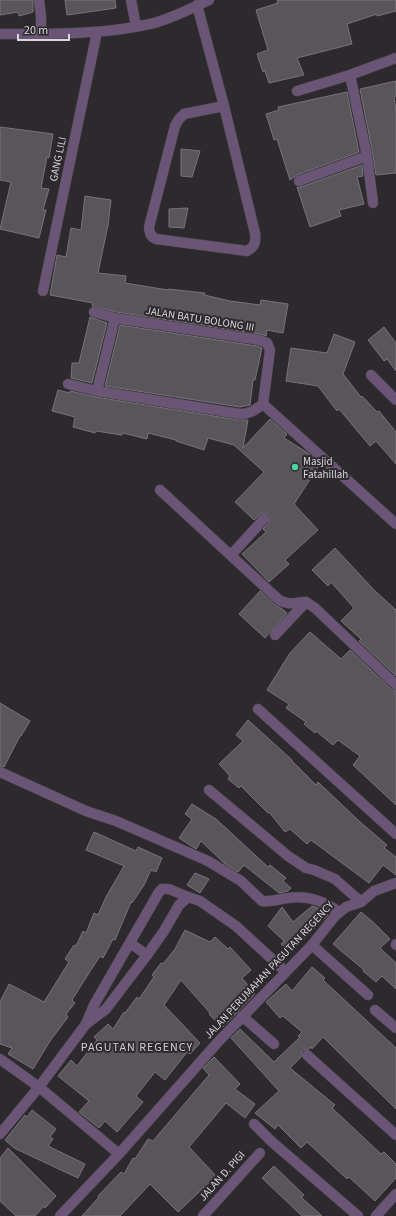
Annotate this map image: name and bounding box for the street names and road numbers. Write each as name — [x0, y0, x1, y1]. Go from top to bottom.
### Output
street label: GANG LILI — [46, 135, 70, 183]
street label: JALAN BATU BOLONG III — [145, 303, 255, 335]
street label: JALAN PERUMAHAN PAGUTAN REGENCY — [201, 897, 337, 1042]
street label: JALAN D. PIGI — [196, 1148, 248, 1204]

